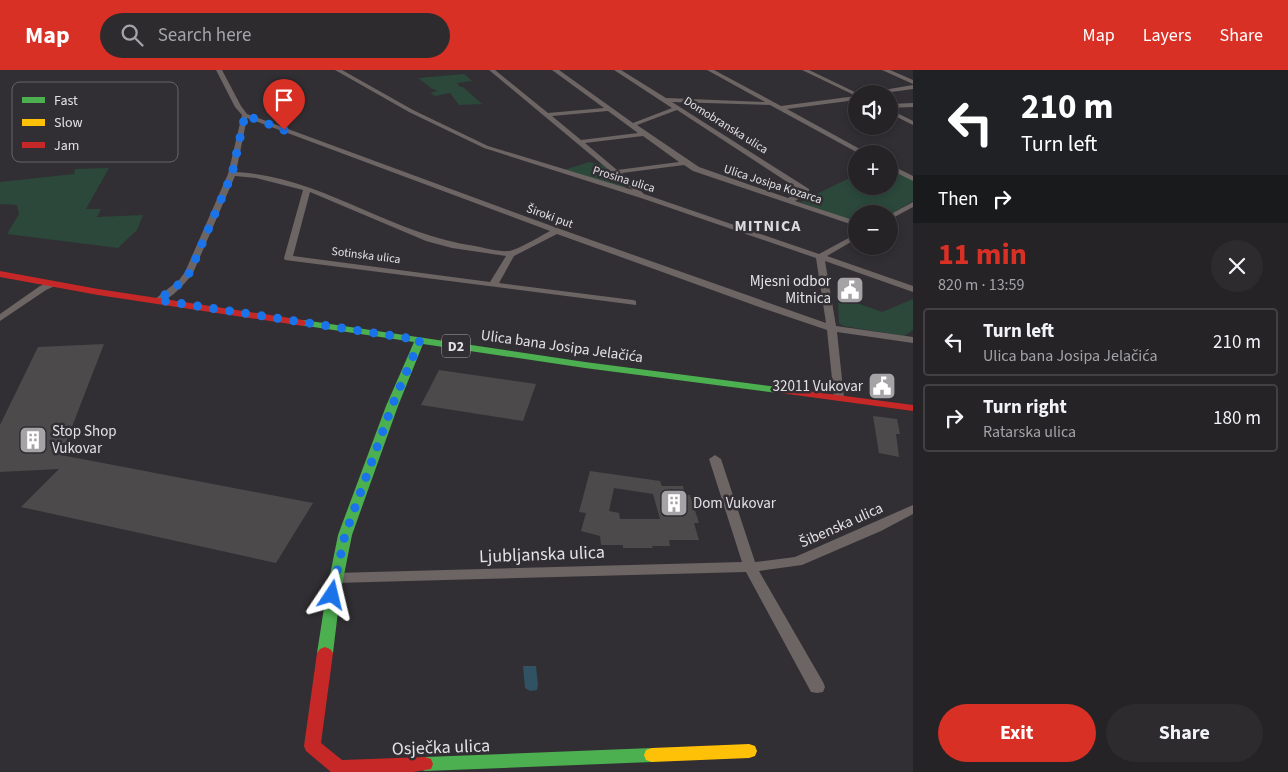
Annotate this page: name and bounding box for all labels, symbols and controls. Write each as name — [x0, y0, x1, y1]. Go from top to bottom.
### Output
search box — [100, 13, 450, 58]
text: Map — [25, 18, 70, 53]
icon: search — [118, 21, 146, 49]
text: Search here — [158, 22, 251, 49]
text: Map — [1083, 23, 1115, 48]
text: Layers — [1143, 23, 1192, 48]
text: Share — [1220, 23, 1263, 48]
pin — [263, 79, 305, 130]
legend — [12, 82, 178, 162]
text: 210 m — [1021, 82, 1113, 132]
map controls — [848, 85, 898, 255]
button: sound — [848, 85, 898, 135]
icon: arrive — [270, 86, 298, 114]
icon: left — [938, 90, 1003, 155]
text: Fast — [54, 91, 78, 111]
street label: Domobranska ulica — [680, 93, 771, 158]
text: Slow — [54, 113, 83, 133]
text: Turn left — [1021, 128, 1097, 160]
text: Jam — [54, 136, 79, 156]
button: + — [848, 145, 898, 195]
street label: Ulica Josipa Kozarca — [722, 161, 824, 208]
street label: Prosina ulica — [591, 162, 657, 197]
icon: right — [988, 185, 1016, 213]
text: Then — [938, 186, 978, 213]
street label: Široki put — [524, 200, 576, 233]
button: − — [848, 205, 898, 255]
district label: MITNICA — [735, 215, 801, 237]
text: 11 min — [938, 233, 1027, 276]
button: close — [1211, 240, 1263, 292]
street label: Sotinska ulica — [330, 243, 401, 268]
place label: Mjesni odbor Mitnica — [750, 271, 832, 309]
text: 820 m · 13:59 — [938, 274, 1025, 296]
public building icon: Mjesni odbor Mitnica — [835, 275, 865, 305]
text: Turn left — [983, 318, 1054, 345]
street label: Ulica bana Josipa Jelačića — [479, 325, 644, 368]
icon: left — [940, 328, 968, 356]
text: 210 m — [1213, 329, 1261, 356]
road number: D2 — [442, 334, 470, 358]
text: Ulica bana Josipa Jelačića — [983, 345, 1157, 367]
public building icon: 32011 Vukovar — [867, 371, 897, 401]
place label: 32011 Vukovar — [773, 376, 864, 397]
text: Turn right — [983, 394, 1067, 421]
icon: right — [940, 404, 968, 432]
text: 180 m — [1213, 405, 1261, 432]
place label: Stop Shop Vukovar — [52, 421, 117, 459]
text: Ratarska ulica — [983, 421, 1076, 443]
building icon: Stop Shop Vukovar — [18, 425, 48, 455]
building icon: Dom Vukovar — [659, 488, 689, 518]
place label: Dom Vukovar — [693, 493, 777, 514]
street label: Šibenska ulica — [796, 498, 886, 553]
street label: Ljubljanska ulica — [479, 540, 605, 569]
position arrow — [305, 568, 357, 620]
button: Exit — [938, 704, 1096, 762]
button: Share — [1106, 704, 1263, 762]
street label: Osječka ulica — [391, 733, 491, 762]

